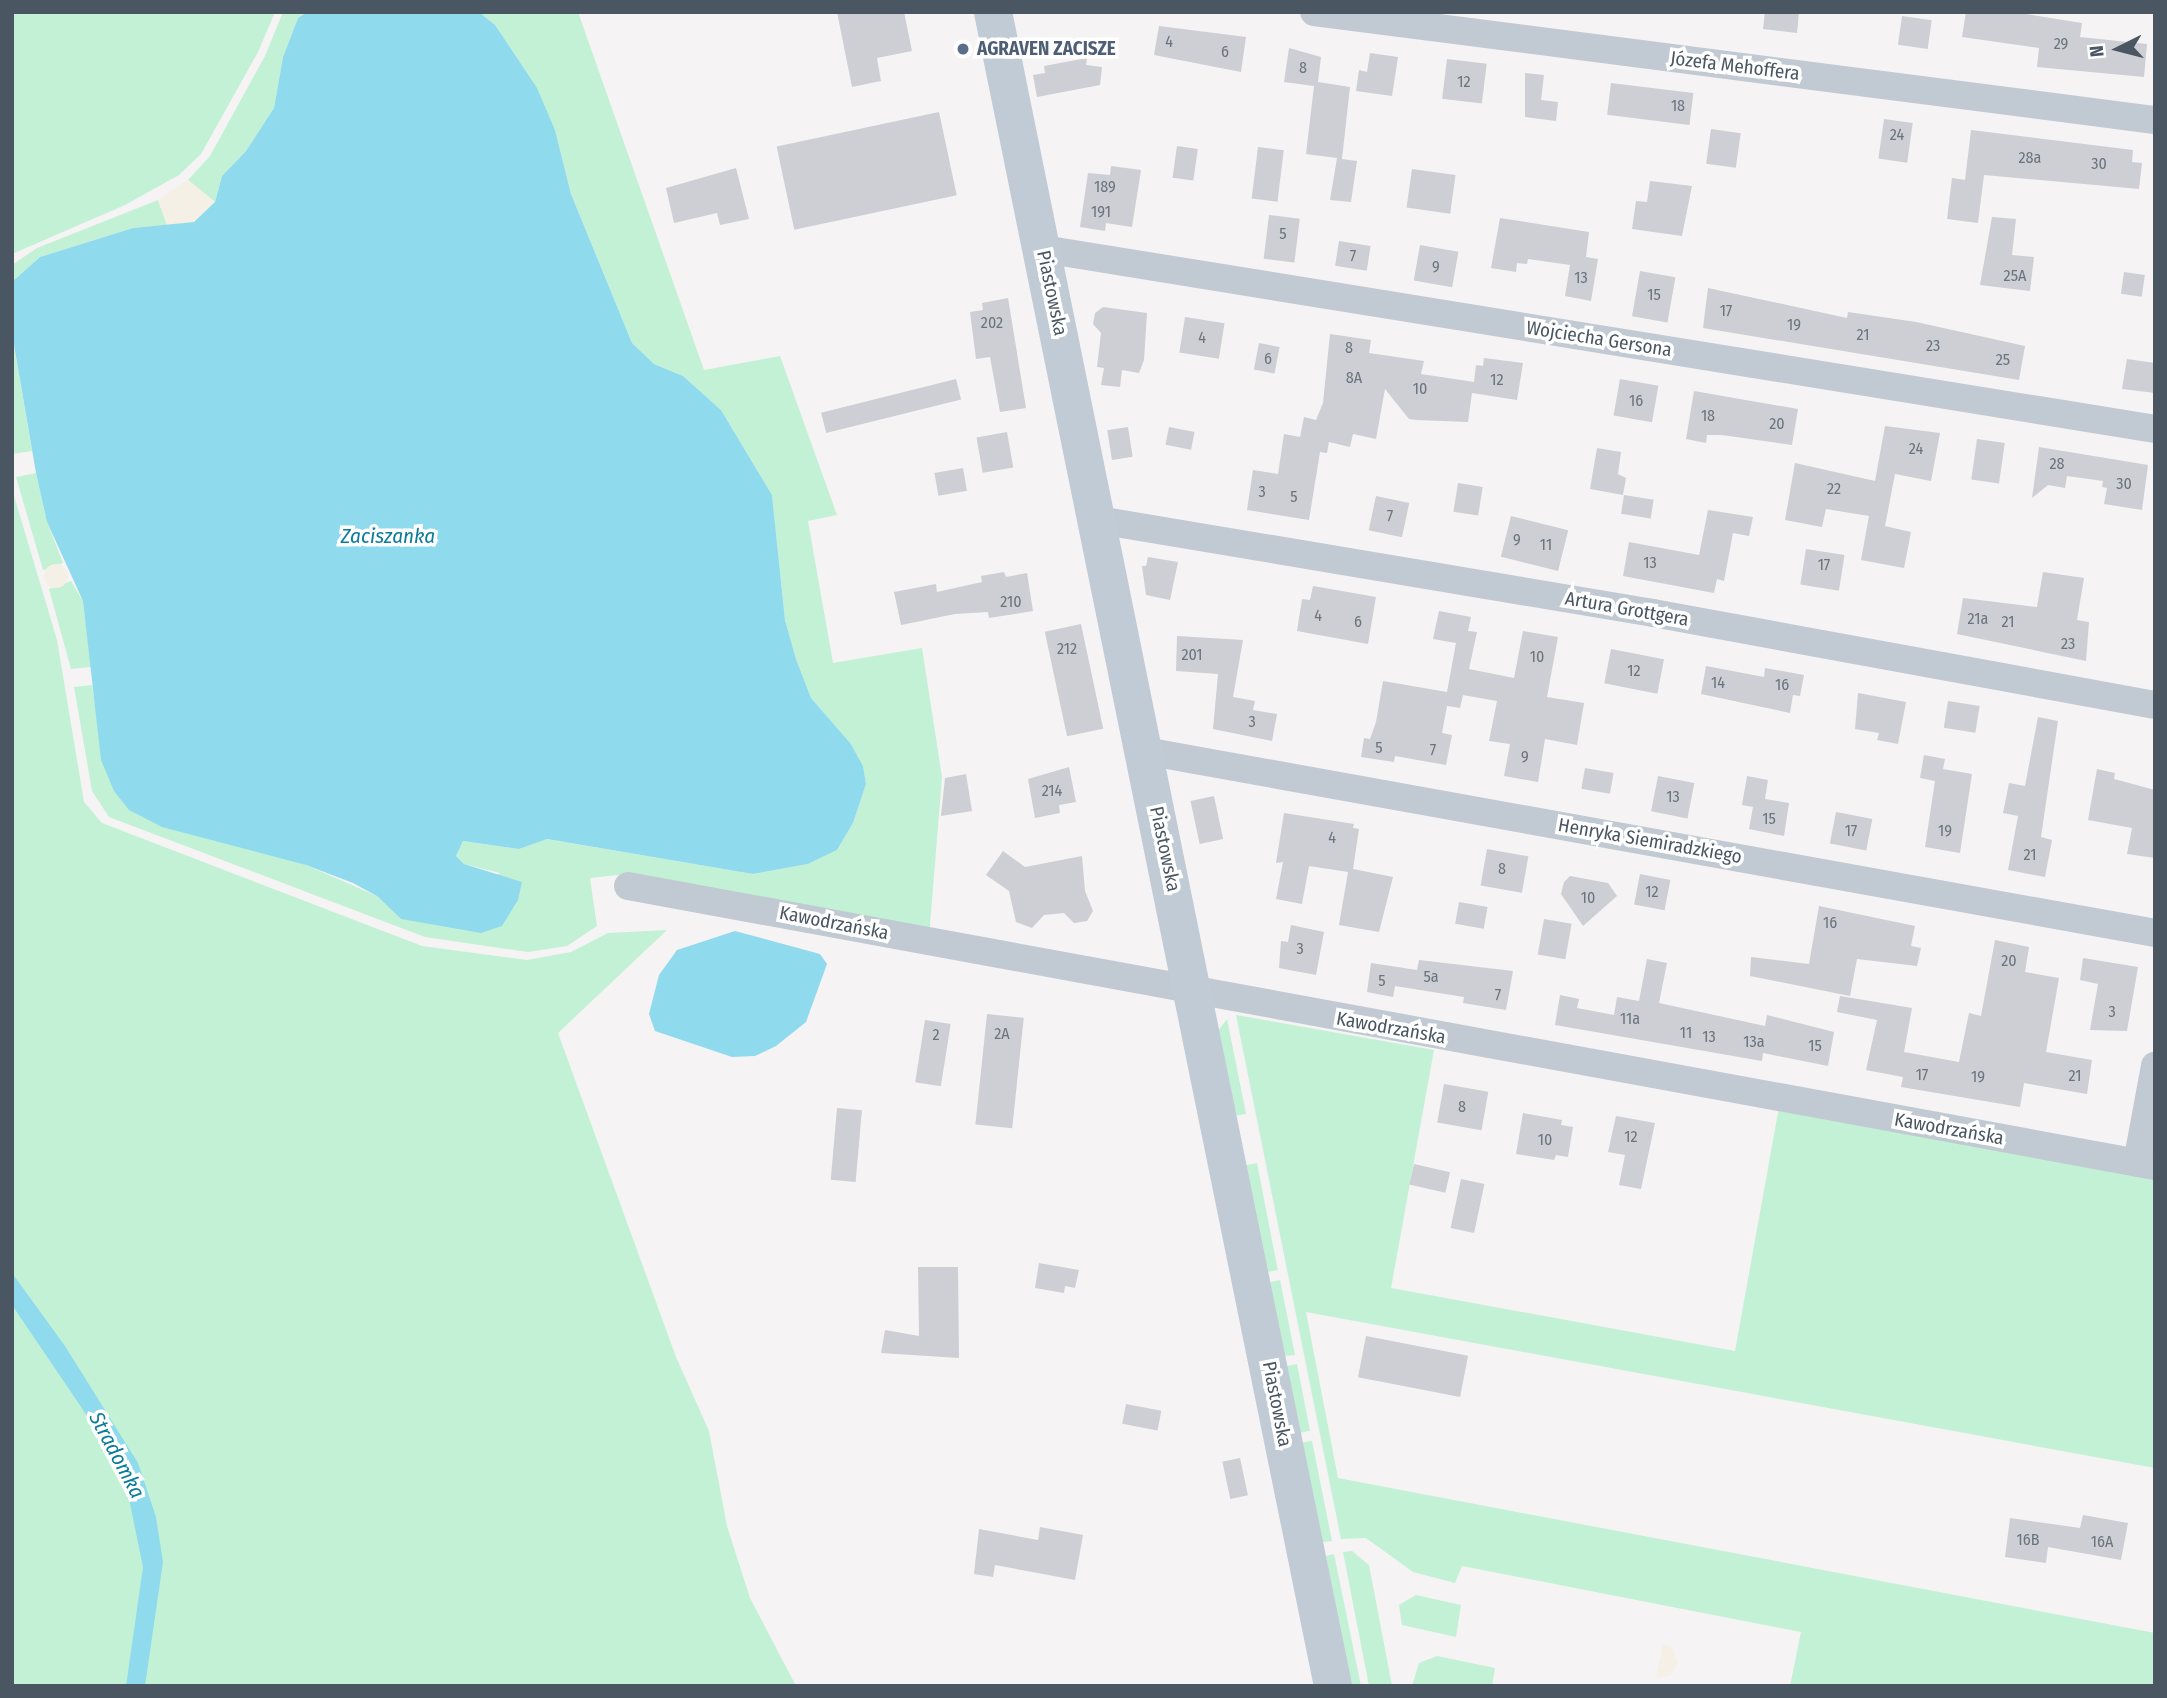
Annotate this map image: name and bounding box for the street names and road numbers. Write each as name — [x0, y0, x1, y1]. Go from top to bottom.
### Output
street label: Józefa Mehoffera — [1669, 47, 1801, 85]
street label: Piastowska — [1032, 248, 1072, 338]
street label: Wojciecha Gersona — [1525, 316, 1673, 362]
street label: Artura Grottgera — [1563, 587, 1691, 631]
street label: Piastowska — [1145, 804, 1185, 894]
street label: Henryka Siemiradzkiego — [1556, 814, 1744, 868]
street label: Kawodrzańska — [777, 901, 891, 945]
street label: Kawodrzańska — [1334, 1007, 1448, 1049]
street label: Kawodrzańska — [1892, 1108, 2006, 1150]
street label: Piastowska — [1258, 1359, 1296, 1449]

